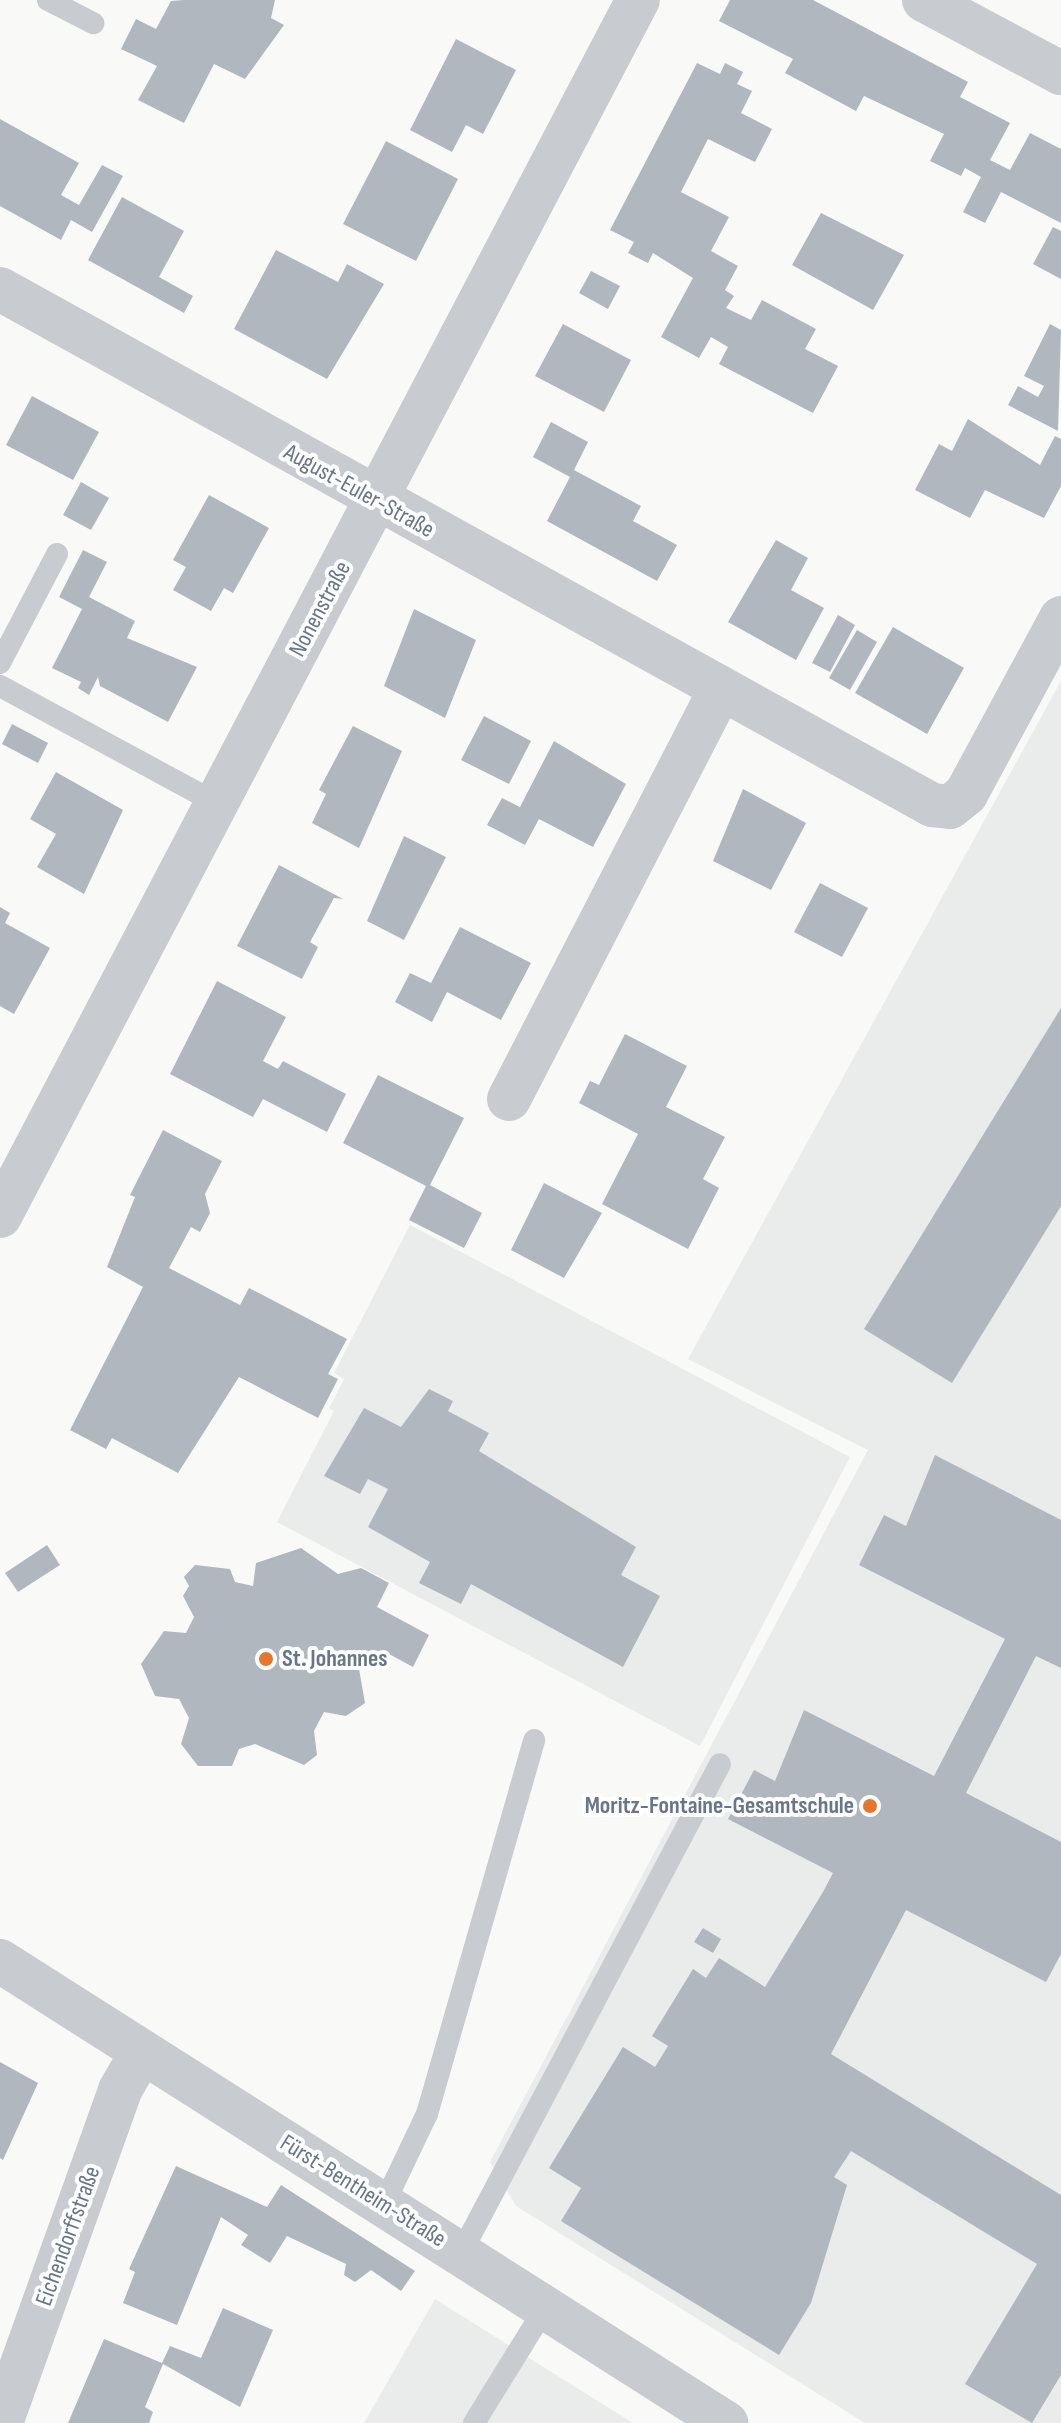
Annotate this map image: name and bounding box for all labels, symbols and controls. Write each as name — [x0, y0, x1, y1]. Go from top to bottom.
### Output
street label: August-Euler-Straße — [279, 438, 439, 544]
street label: Nonenstraße — [283, 556, 357, 662]
place label: St. Johannes — [282, 1645, 387, 1673]
marker: St. Johannes — [257, 1650, 275, 1668]
place label: Moritz-Fontaine-Gesamtschule — [585, 1792, 854, 1820]
marker: Moritz-Fontaine-Gesamtschule — [861, 1797, 879, 1815]
street label: Fürst-Bentheim-Straße — [275, 2128, 451, 2254]
street label: Eichendorffstraße — [29, 2162, 107, 2310]

